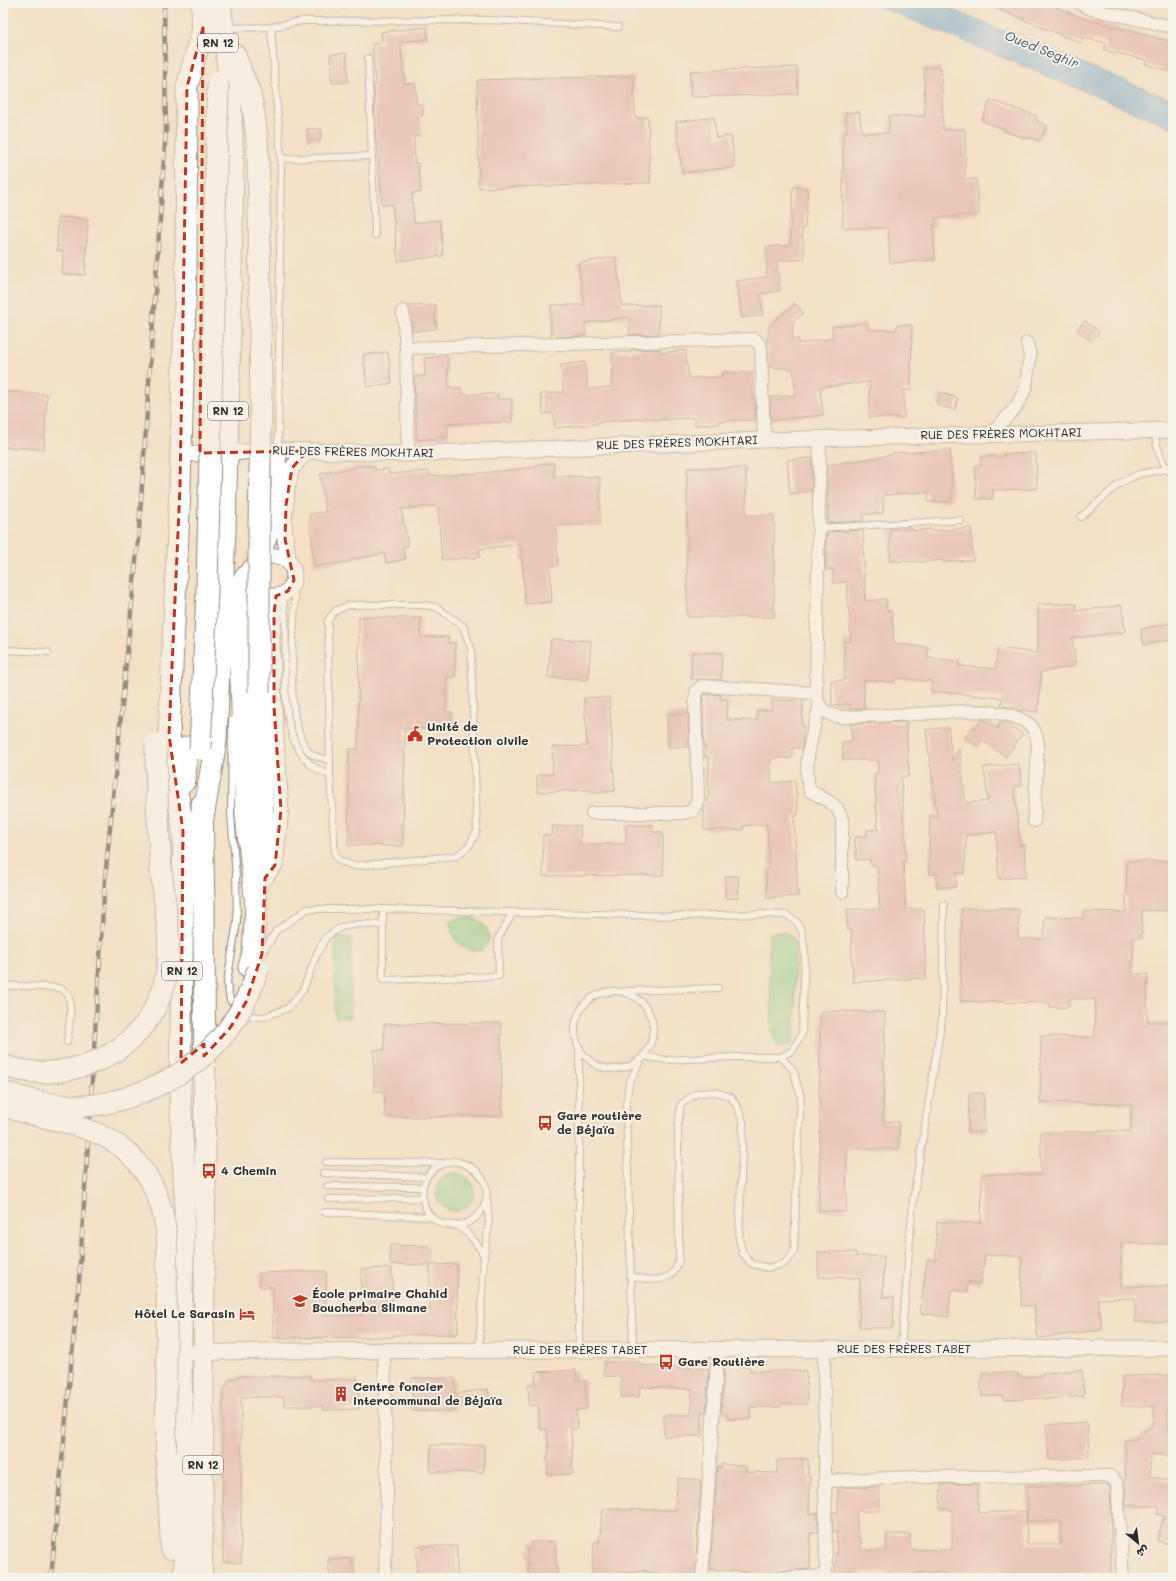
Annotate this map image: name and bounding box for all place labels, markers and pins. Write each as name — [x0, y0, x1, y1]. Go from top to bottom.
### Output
place label: Unité de Protection civile — [427, 718, 528, 748]
public building icon: Unité de Protection civile — [406, 725, 424, 743]
place label: Gare routière de Béjaïa — [557, 1107, 642, 1137]
bus stop icon: Gare routière de Béjaïa — [536, 1114, 554, 1132]
bus stop icon: 4 Chemin — [200, 1162, 218, 1180]
place label: 4 Chemin — [221, 1162, 277, 1178]
place label: École primaire Chahid Boucherba Slimane — [312, 1285, 448, 1315]
school or university icon: École primaire Chahid Boucherba Slimane — [291, 1292, 309, 1310]
place label: Hôtel Le Sarasin — [134, 1305, 235, 1321]
hotel icon: Hôtel Le Sarasin — [238, 1305, 256, 1323]
bus stop icon: Gare Routière — [657, 1353, 675, 1371]
place label: Gare Routière — [678, 1353, 765, 1369]
place label: Centre foncier intercommunal de Béjaïa — [353, 1378, 503, 1408]
building icon: Centre foncier intercommunal de Béjaïa — [332, 1385, 350, 1403]

